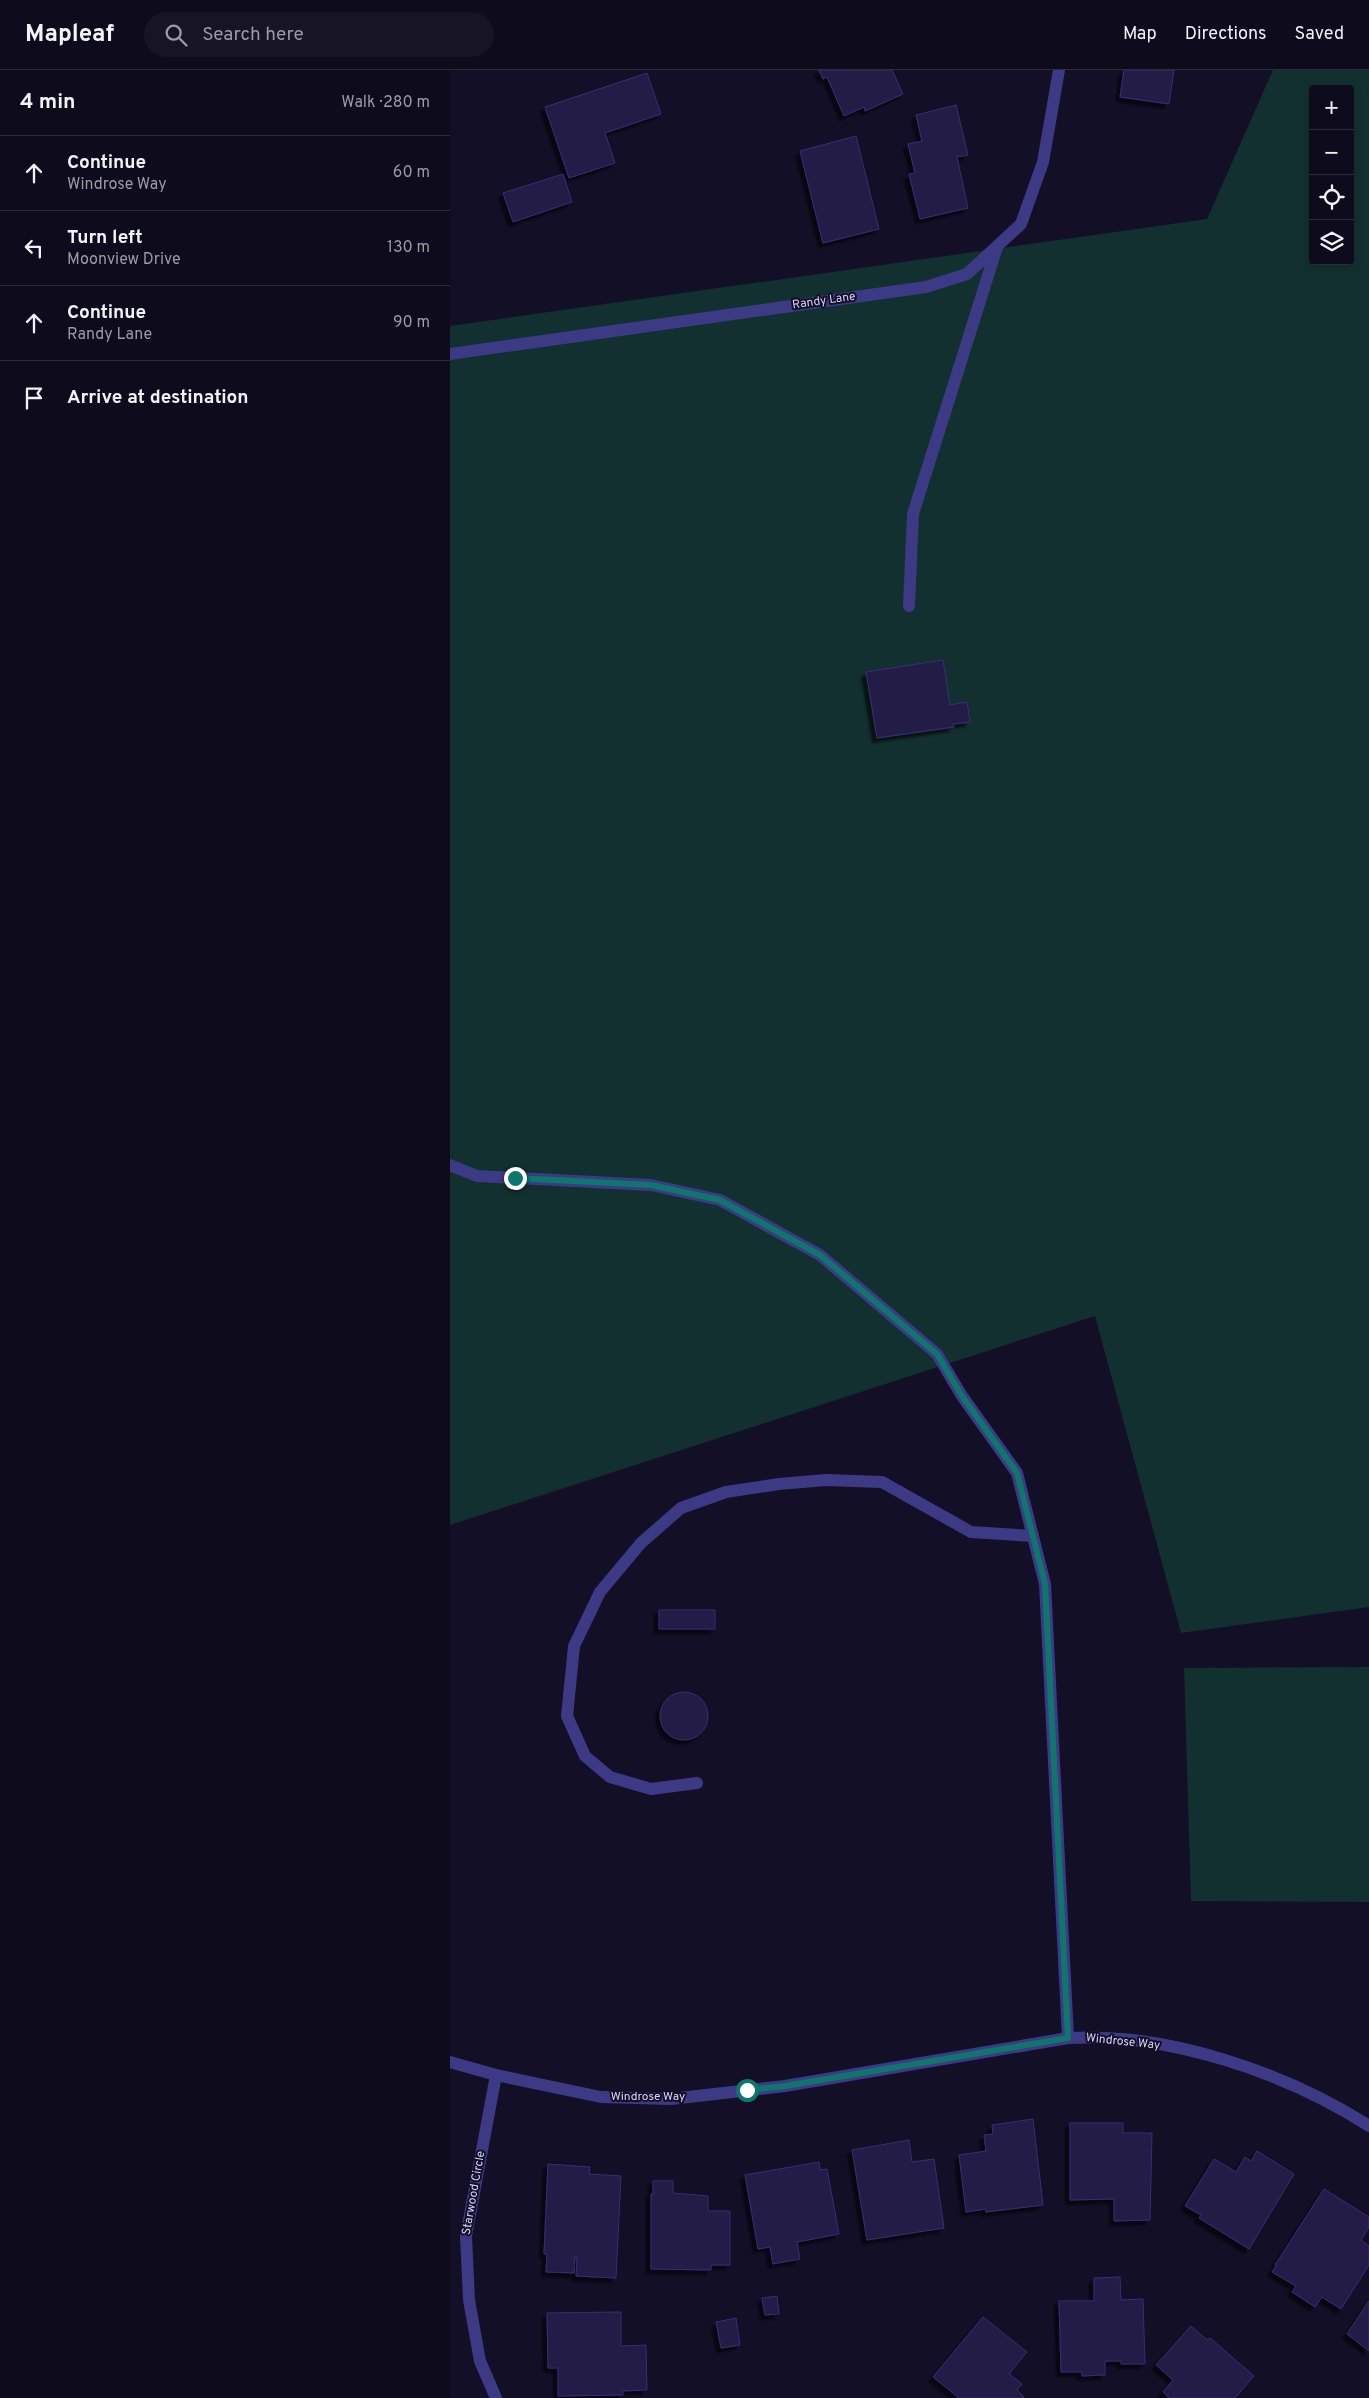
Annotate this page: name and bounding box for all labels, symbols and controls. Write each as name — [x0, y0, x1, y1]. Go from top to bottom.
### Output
search box — [144, 12, 494, 57]
text: Mapleaf — [25, 20, 114, 50]
icon: search — [162, 21, 190, 49]
text: Search here — [202, 23, 304, 47]
text: Map — [1123, 23, 1157, 46]
text: Directions — [1185, 23, 1267, 46]
text: Saved — [1295, 23, 1344, 46]
map controls — [1309, 85, 1354, 265]
button: + — [1309, 85, 1354, 130]
text: 4 min — [20, 89, 76, 116]
text: Walk · 280 m — [341, 93, 430, 113]
button: − — [1309, 130, 1354, 175]
text: Continue — [67, 151, 146, 175]
icon: ahead — [20, 159, 48, 187]
text: 60 m — [393, 163, 430, 183]
text: Windrose Way — [67, 175, 167, 195]
button: locate — [1309, 175, 1354, 220]
button: layers — [1309, 220, 1354, 265]
text: Turn left — [67, 226, 143, 250]
icon: left — [20, 234, 48, 262]
text: 130 m — [387, 238, 430, 258]
text: Moonview Drive — [67, 250, 181, 270]
street label: Randy Lane — [791, 289, 857, 313]
text: Continue — [67, 301, 146, 325]
icon: ahead — [20, 309, 48, 337]
text: 90 m — [393, 313, 430, 333]
text: Randy Lane — [67, 325, 152, 345]
icon: arrive — [20, 384, 48, 412]
text: Arrive at destination — [67, 386, 248, 410]
route end — [504, 1167, 527, 1190]
street label: Windrose Way — [1085, 2030, 1161, 2054]
route start — [736, 2079, 759, 2102]
street label: Windrose Way — [611, 2089, 685, 2105]
street label: Starwood Circle — [459, 2150, 489, 2236]

